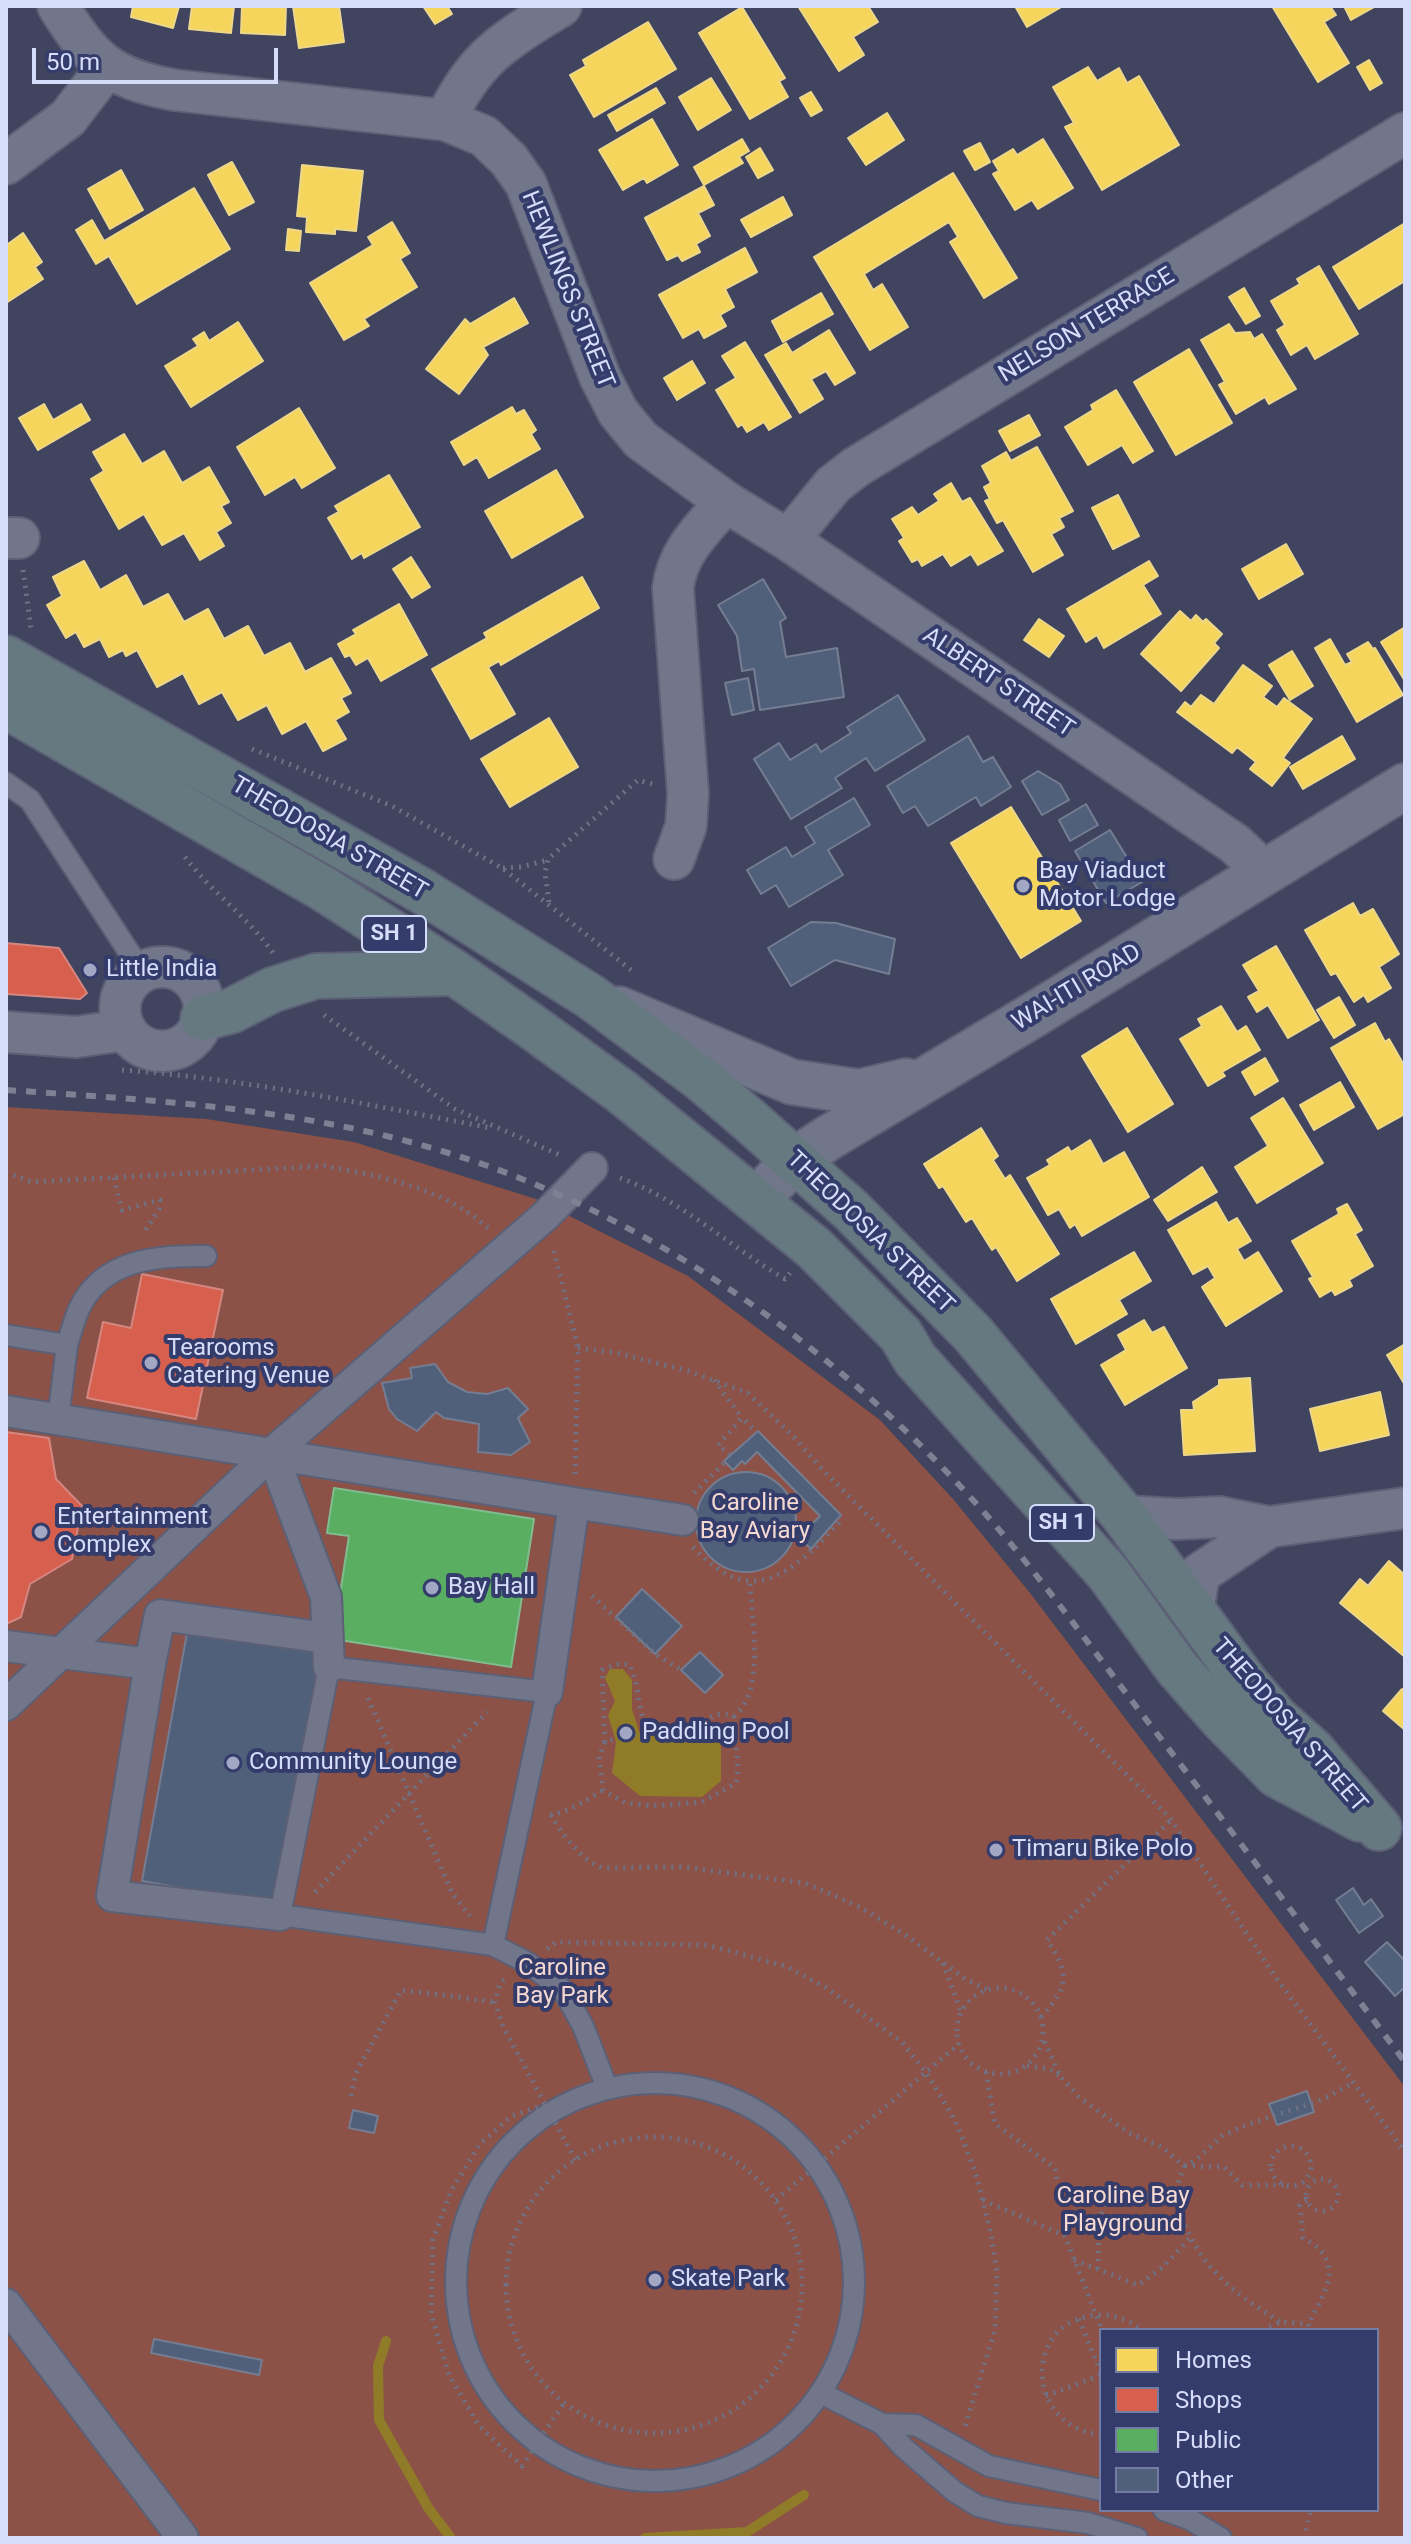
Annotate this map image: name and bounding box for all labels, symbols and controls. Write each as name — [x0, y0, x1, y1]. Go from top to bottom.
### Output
scale bar — [36, 32, 282, 82]
text: 50 m — [46, 48, 100, 76]
street label: HEWLINGS STREET — [514, 187, 620, 393]
street label: NELSON TERRACE — [994, 262, 1180, 390]
street label: ALBERT STREET — [917, 622, 1079, 744]
street label: THEODOSIA STREET — [226, 771, 432, 907]
place label: Bay Viaduct Motor Lodge — [1039, 858, 1175, 914]
marker: Bay Viaduct Motor Lodge — [1014, 877, 1032, 895]
road number: SH 1 — [362, 916, 426, 952]
street label: WAI-ITI ROAD — [1007, 938, 1147, 1038]
place label: Little India — [106, 956, 217, 984]
marker: Little India — [81, 961, 99, 979]
street label: THEODOSIA STREET — [780, 1146, 960, 1320]
place label: Tearooms Catering Venue — [167, 1335, 330, 1391]
marker: Tearooms Catering Venue — [142, 1354, 160, 1372]
park label: Caroline Bay Aviary — [700, 1490, 810, 1546]
place label: Entertainment Complex — [57, 1504, 208, 1560]
road number: SH 1 — [1030, 1505, 1094, 1541]
marker: Entertainment Complex — [32, 1523, 50, 1541]
place label: Bay Hall — [448, 1574, 535, 1602]
marker: Bay Hall — [423, 1579, 441, 1597]
street label: THEODOSIA STREET — [1205, 1633, 1373, 1819]
place label: Paddling Pool — [642, 1719, 790, 1747]
marker: Paddling Pool — [617, 1724, 635, 1742]
place label: Community Lounge — [249, 1749, 457, 1777]
marker: Community Lounge — [224, 1754, 242, 1772]
place label: Timaru Bike Polo — [1012, 1836, 1193, 1864]
marker: Timaru Bike Polo — [987, 1841, 1005, 1859]
park label: Caroline Bay Park — [515, 1955, 609, 2011]
park label: Caroline Bay Playground — [1056, 2183, 1190, 2239]
place label: Skate Park — [671, 2266, 785, 2294]
marker: Skate Park — [646, 2271, 664, 2289]
legend — [1099, 2328, 1379, 2512]
text: Homes — [1175, 2346, 1252, 2374]
text: Shops — [1175, 2386, 1242, 2414]
text: Public — [1175, 2426, 1241, 2454]
text: Other — [1175, 2466, 1233, 2494]

